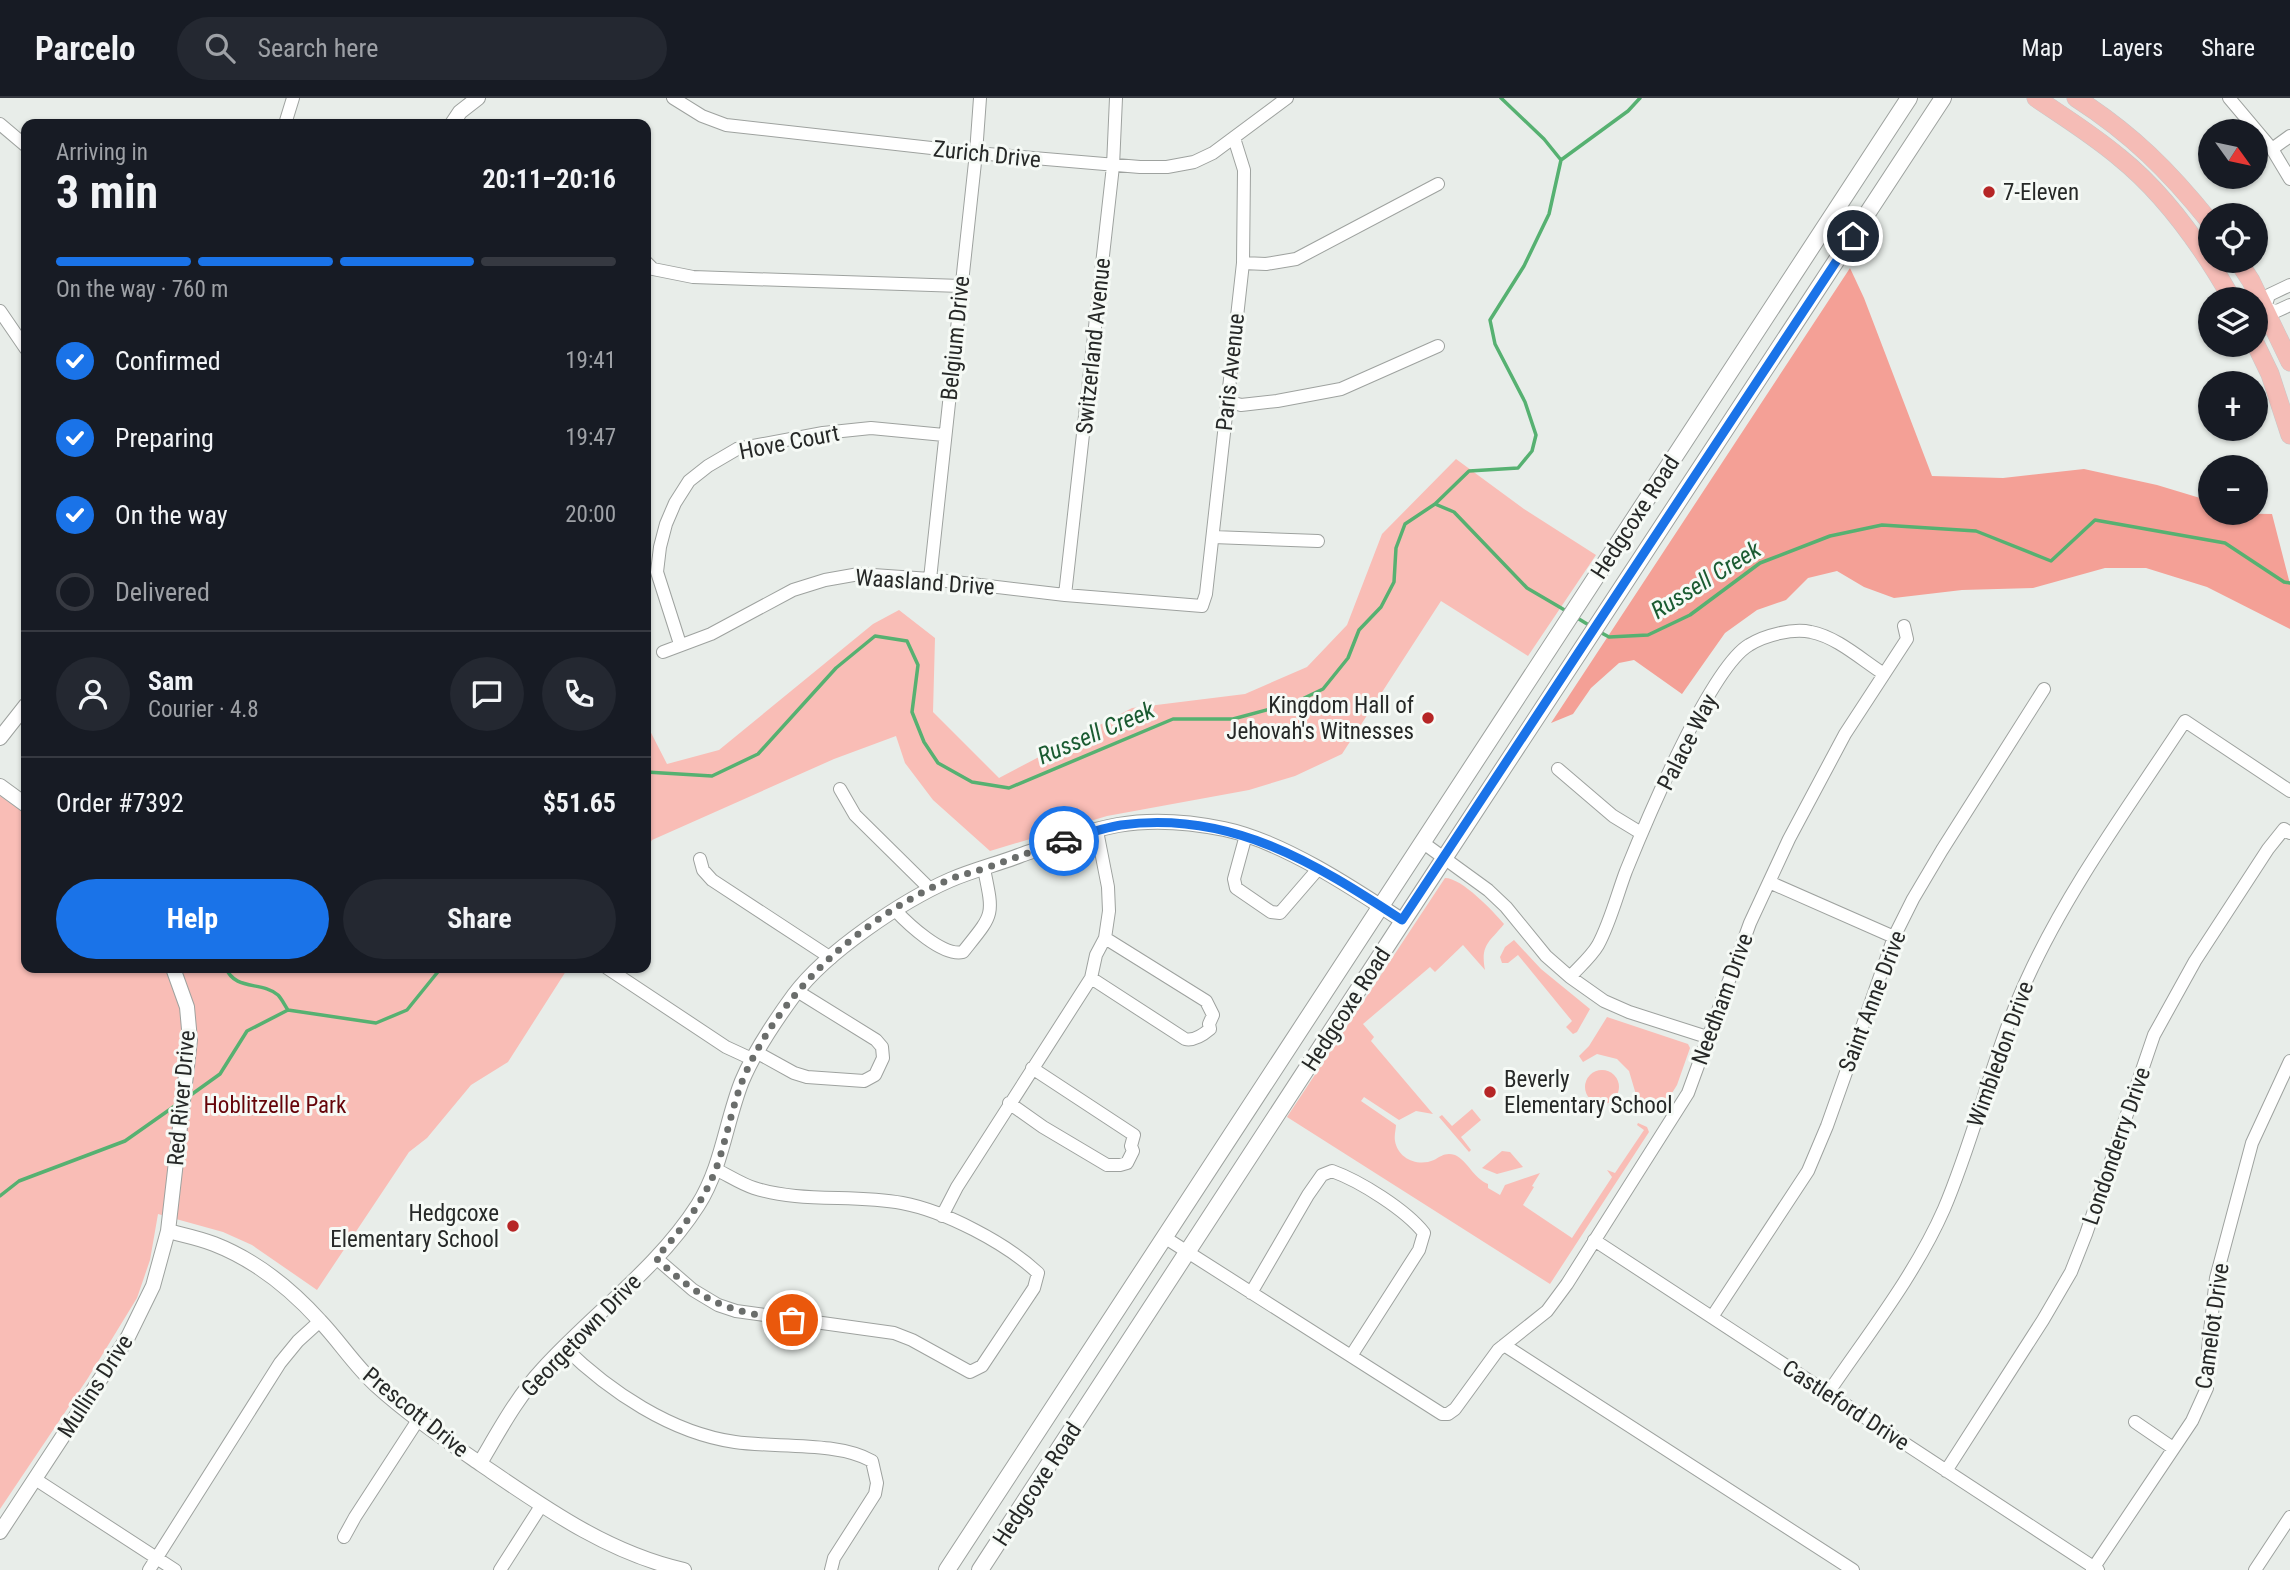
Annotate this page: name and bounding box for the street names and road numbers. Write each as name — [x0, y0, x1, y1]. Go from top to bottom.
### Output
street label: Zurich Drive — [932, 135, 1042, 174]
street label: Switzerland Avenue — [1071, 257, 1116, 435]
street label: Belgium Drive — [936, 275, 975, 402]
street label: Paris Avenue — [1211, 312, 1250, 432]
street label: Hove Court — [737, 420, 841, 465]
street label: Hedgcoxe Road — [1585, 450, 1685, 584]
street label: Waasland Drive — [854, 564, 996, 601]
street label: Palace Way — [1652, 689, 1723, 795]
street label: Saint Anne Drive — [1833, 927, 1912, 1076]
street label: Needham Drive — [1686, 930, 1759, 1069]
street label: Hedgcoxe Road — [1296, 942, 1396, 1076]
street label: Wimbledon Drive — [1962, 978, 2039, 1131]
street label: Red River Drive — [162, 1029, 201, 1167]
street label: Londonderry Drive — [2077, 1064, 2156, 1229]
street label: Camelot Drive — [2190, 1261, 2235, 1391]
street label: Georgetown Drive — [516, 1268, 647, 1402]
street label: Mullins Drive — [52, 1330, 139, 1443]
street label: Castleford Drive — [1777, 1354, 1914, 1456]
street label: Prescott Drive — [358, 1362, 474, 1463]
street label: Hedgcoxe Road — [987, 1417, 1087, 1551]

